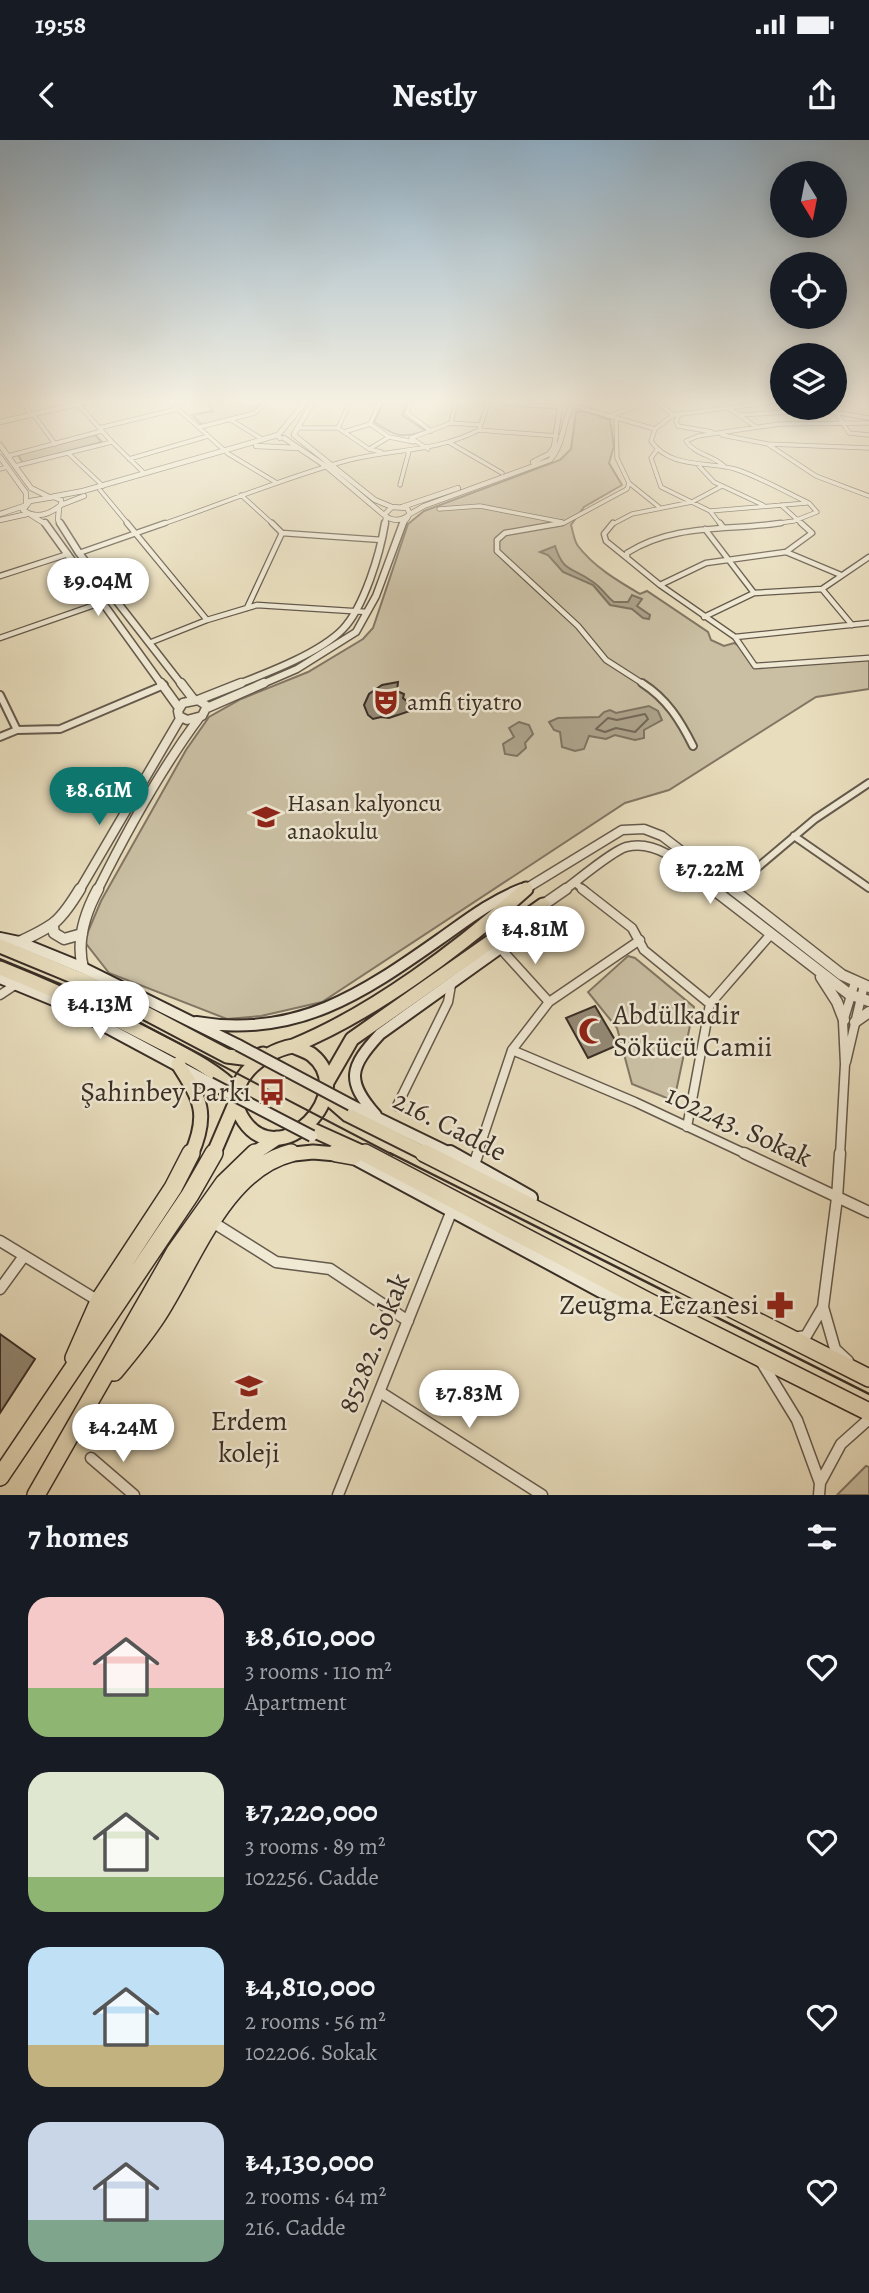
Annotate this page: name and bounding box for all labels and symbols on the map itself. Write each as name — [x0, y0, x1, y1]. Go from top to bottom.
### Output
north arrow — [770, 161, 847, 238]
pin: ₺9.04M — [41, 559, 155, 618]
place label: amfi tiyatro — [407, 686, 522, 718]
theatre icon: amfi tiyatro — [371, 687, 401, 717]
pin: ₺8.61M — [42, 768, 156, 827]
place label: Hasan kalyoncu anaokulu — [287, 787, 442, 847]
school or university icon: Hasan kalyoncu anaokulu — [251, 802, 281, 832]
pin: ₺7.22M — [653, 846, 767, 906]
pin: ₺4.81M — [478, 906, 592, 966]
pin: ₺4.13M — [43, 982, 157, 1041]
place label: Abdülkadir Sökücü Camii — [612, 996, 773, 1066]
mosque icon: Abdülkadir Sökücü Camii — [577, 1016, 607, 1046]
place label: Şahinbey Parkı — [80, 1073, 251, 1111]
street label: 102243. Sokak — [660, 1075, 818, 1177]
bus stop icon: Şahinbey Parkı — [257, 1077, 287, 1107]
street label: 216. Cadde — [387, 1081, 513, 1171]
street label: 85282. Sokak — [329, 1267, 419, 1419]
place label: Zeugma Eczanesi — [559, 1286, 759, 1324]
pharmacy icon: Zeugma Eczanesi — [765, 1290, 795, 1320]
pin: ₺7.83M — [412, 1370, 526, 1430]
school or university icon: Erdem koleji — [234, 1371, 264, 1401]
place label: Erdem koleji — [210, 1402, 288, 1472]
pin: ₺4.24M — [66, 1404, 180, 1464]

